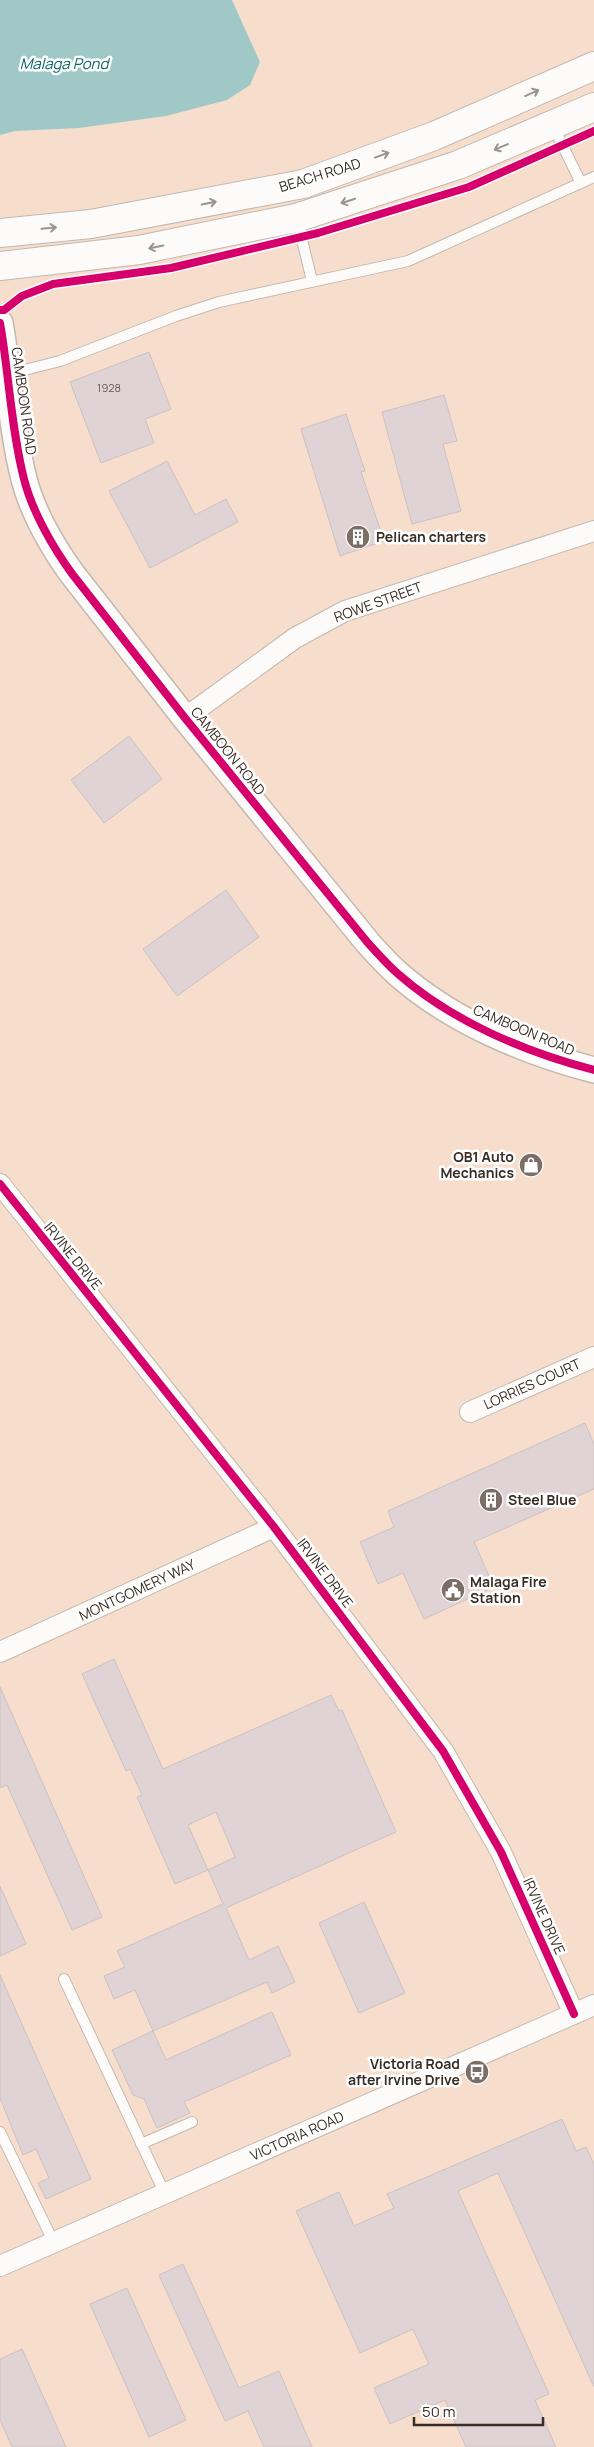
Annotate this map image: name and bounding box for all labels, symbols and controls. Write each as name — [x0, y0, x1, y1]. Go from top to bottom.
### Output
water label: Malaga Pond — [20, 53, 110, 74]
one-way arrow — [524, 88, 539, 98]
one-way arrow — [494, 143, 509, 152]
one-way arrow — [374, 150, 389, 159]
street label: BEACH ROAD — [277, 153, 363, 196]
one-way arrow — [340, 197, 356, 206]
one-way arrow — [200, 198, 216, 207]
one-way arrow — [40, 224, 56, 233]
one-way arrow — [148, 243, 164, 252]
street label: CAMBOON ROAD — [8, 346, 41, 456]
house number: 1928 — [97, 380, 121, 395]
building icon: Pelican charters — [345, 524, 371, 550]
place label: Pelican charters — [376, 527, 487, 546]
street label: ROWE STREET — [331, 577, 425, 626]
street label: CAMBOON ROAD — [187, 703, 270, 799]
street label: CAMBOON ROAD — [471, 1000, 578, 1059]
place label: OB1 Auto Mechanics — [440, 1147, 514, 1182]
shop icon: OB1 Auto Mechanics — [518, 1152, 544, 1178]
street label: IRVINE DRIVE — [40, 1218, 107, 1294]
street label: LORRIES COURT — [480, 1353, 584, 1413]
building icon: Steel Blue — [478, 1487, 504, 1513]
place label: Steel Blue — [508, 1490, 576, 1509]
street label: IRVINE DRIVE — [293, 1534, 358, 1611]
street label: MONTGOMERY WAY — [76, 1554, 198, 1625]
place label: Malaga Fire Station — [470, 1572, 547, 1607]
public building icon: Malaga Fire Station — [440, 1577, 466, 1603]
street label: IRVINE DRIVE — [519, 1874, 570, 1957]
place label: Victoria Road after Irvine Drive — [348, 2054, 460, 2089]
bus stop icon: Victoria Road after Irvine Drive — [464, 2059, 490, 2085]
street label: VICTORIA ROAD — [247, 2106, 347, 2165]
scale bar — [414, 2394, 543, 2426]
text: 50 m — [422, 2401, 456, 2422]

